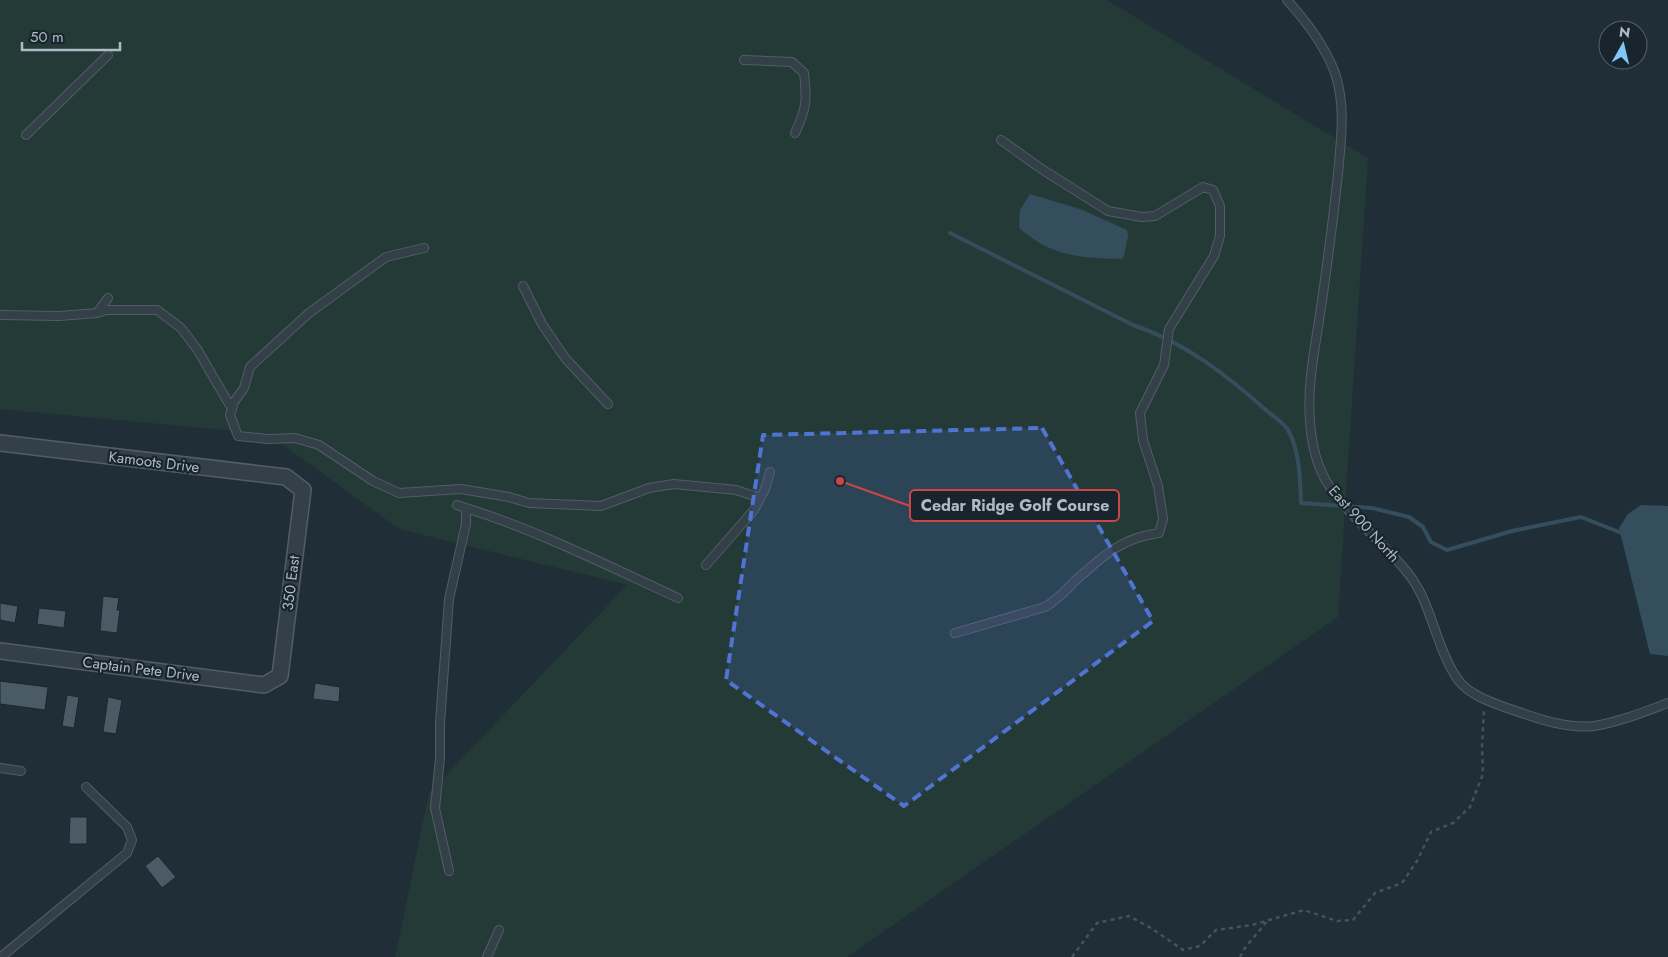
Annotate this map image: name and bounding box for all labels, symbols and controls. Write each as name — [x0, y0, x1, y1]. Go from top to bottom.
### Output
scale bar — [22, 20, 120, 52]
north arrow — [1598, 20, 1648, 70]
text: N — [1618, 21, 1632, 43]
text: 50 m — [30, 26, 64, 48]
street label: Kamoots Drive — [107, 446, 201, 479]
street label: East 900 North — [1323, 481, 1405, 567]
callout: Cedar Ridge Golf Course — [910, 490, 1119, 521]
text: Cedar Ridge Golf Course — [921, 494, 1109, 517]
street label: 350 East — [277, 554, 305, 612]
street label: Captain Pete Drive — [81, 651, 201, 687]

